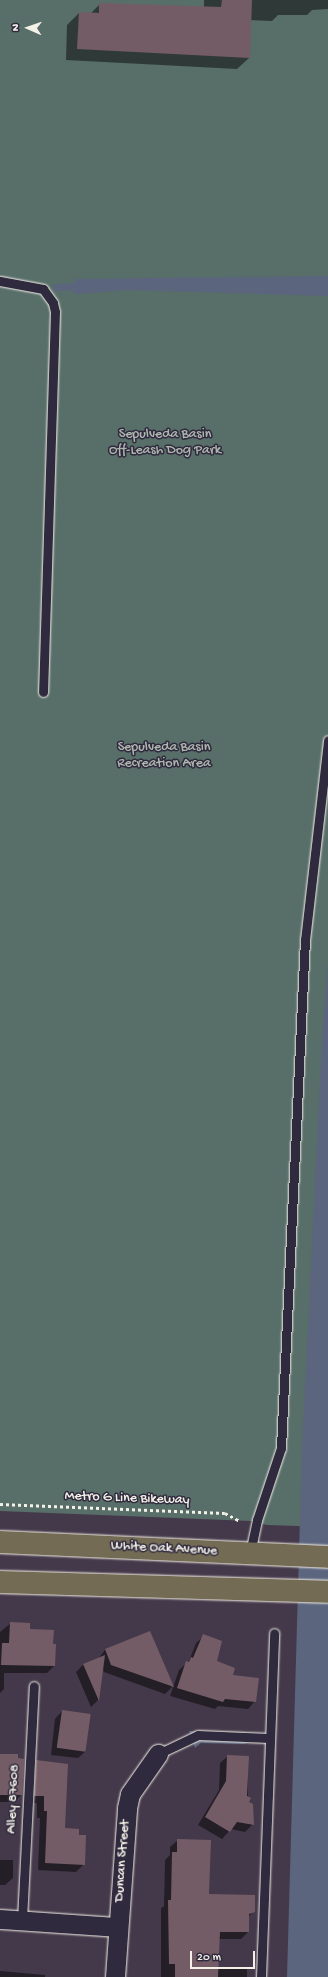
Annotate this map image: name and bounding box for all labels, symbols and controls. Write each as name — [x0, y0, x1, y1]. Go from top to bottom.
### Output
north arrow — [8, 8, 48, 48]
text: N — [10, 24, 22, 31]
park label: Sepulveda Basin Off-Leash Dog Park — [109, 427, 221, 460]
park label: Sepulveda Basin Recreation Area — [117, 740, 211, 772]
street label: Metro G Line Bikeway — [64, 1488, 190, 1510]
street label: White Oak Avenue — [110, 1538, 218, 1560]
street label: Alley 87608 — [4, 1764, 24, 1834]
street label: Duncan Street — [112, 1819, 134, 1903]
scale bar — [192, 1943, 257, 1969]
text: 20 m — [197, 1951, 221, 1965]

